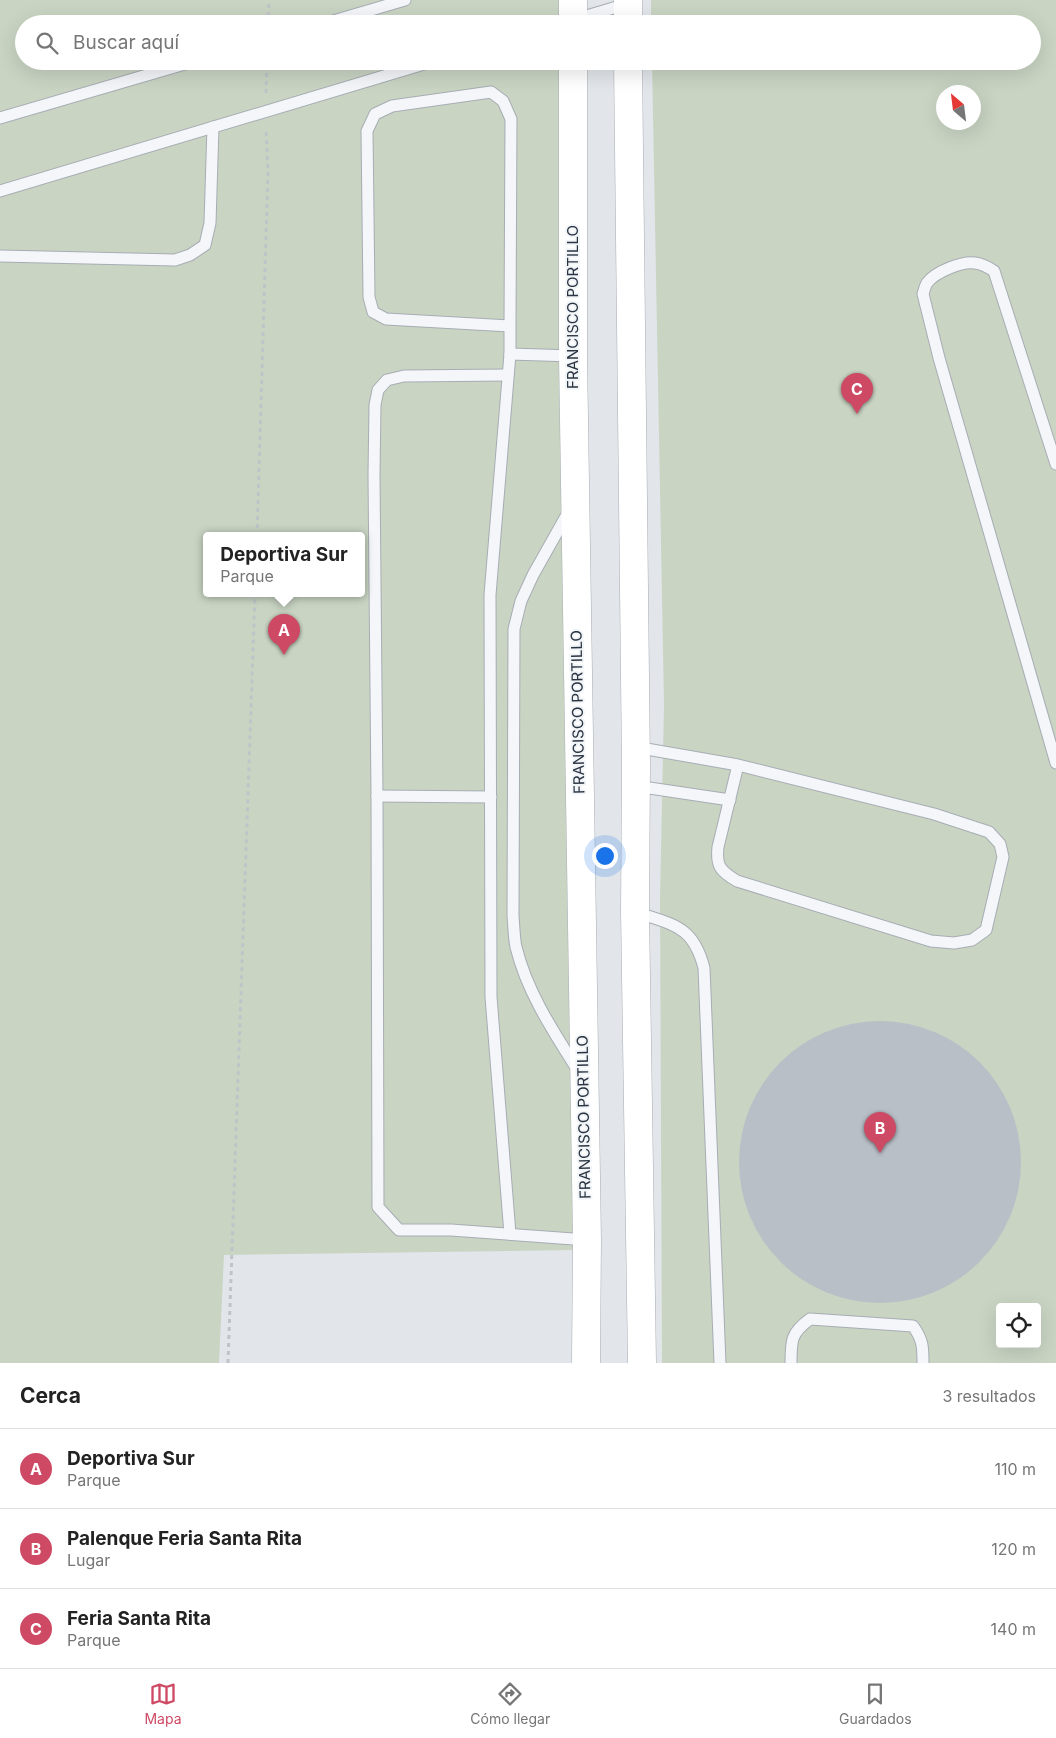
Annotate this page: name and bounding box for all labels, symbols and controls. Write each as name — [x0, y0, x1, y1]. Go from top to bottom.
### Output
search box — [15, 15, 1041, 70]
icon: search — [33, 29, 61, 57]
text: Buscar aquí — [73, 31, 179, 54]
north arrow — [936, 85, 981, 130]
street label: FRANCISCO PORTILLO — [563, 225, 582, 389]
pin: C — [841, 373, 873, 414]
popup — [203, 532, 365, 597]
text: Deportiva Sur — [220, 543, 348, 566]
text: Parque — [220, 566, 274, 586]
pin: A — [268, 614, 300, 655]
street label: FRANCISCO PORTILLO — [567, 630, 588, 794]
your location — [592, 843, 618, 869]
street label: FRANCISCO PORTILLO — [573, 1035, 594, 1199]
pin: B — [864, 1112, 896, 1153]
map controls — [996, 1303, 1041, 1348]
button: locate — [996, 1303, 1041, 1348]
text: Cerca — [20, 1383, 81, 1408]
text: 3 resultados — [942, 1386, 1036, 1406]
text: Deportiva Sur — [67, 1447, 195, 1470]
text: A — [30, 1459, 42, 1479]
text: 110 m — [994, 1459, 1036, 1479]
text: Parque — [67, 1470, 121, 1490]
text: Palenque Feria Santa Rita — [67, 1527, 302, 1550]
text: B — [31, 1539, 41, 1559]
text: 120 m — [991, 1539, 1036, 1559]
text: Lugar — [67, 1550, 110, 1570]
text: Feria Santa Rita — [67, 1607, 211, 1630]
text: C — [30, 1619, 42, 1639]
text: 140 m — [991, 1619, 1036, 1639]
text: Parque — [67, 1630, 121, 1650]
tab: Mapa — [144, 1680, 182, 1727]
tab: Cómo llegar — [470, 1680, 550, 1727]
tab: Guardados — [839, 1680, 912, 1727]

